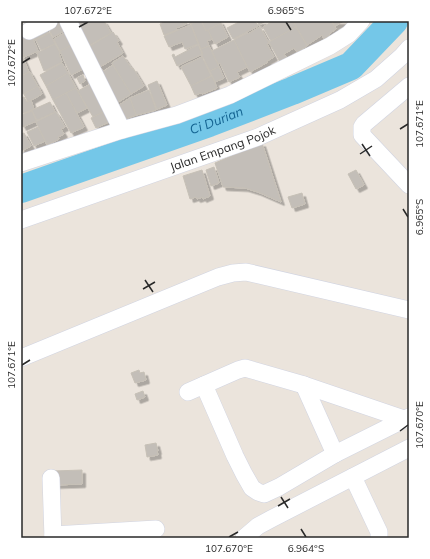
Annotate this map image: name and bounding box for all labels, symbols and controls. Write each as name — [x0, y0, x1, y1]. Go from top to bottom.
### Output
text: 107.672°E — [64, 4, 112, 17]
text: 6.965°S — [268, 4, 304, 17]
text: 107.672°E — [5, 39, 18, 87]
text: 107.671°E — [413, 100, 426, 148]
water label: Ci Durian — [187, 103, 245, 137]
street label: Jalan Empang Pojok — [168, 122, 278, 174]
text: 6.965°S — [413, 199, 426, 235]
text: 107.671°E — [5, 341, 18, 389]
text: 107.670°E — [413, 401, 426, 449]
text: 107.670°E — [205, 542, 253, 555]
text: 6.964°S — [288, 542, 324, 555]

